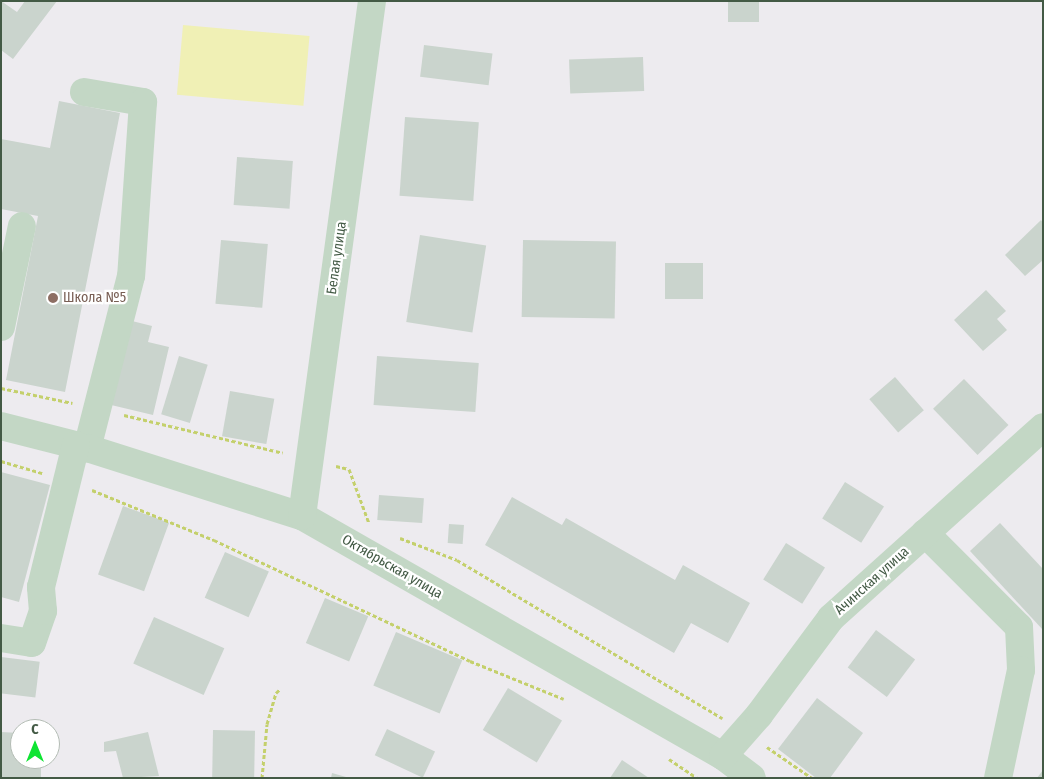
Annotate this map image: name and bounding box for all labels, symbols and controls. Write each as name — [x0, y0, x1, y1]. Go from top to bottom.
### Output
street label: Белая улица — [324, 220, 350, 296]
place label: Школа №5 — [63, 290, 126, 306]
marker: Школа №5 — [47, 292, 59, 304]
street label: Октябрьская улица — [339, 531, 445, 603]
street label: Ачинская улица — [832, 543, 912, 619]
north arrow — [10, 719, 60, 769]
text: С — [31, 721, 39, 738]

